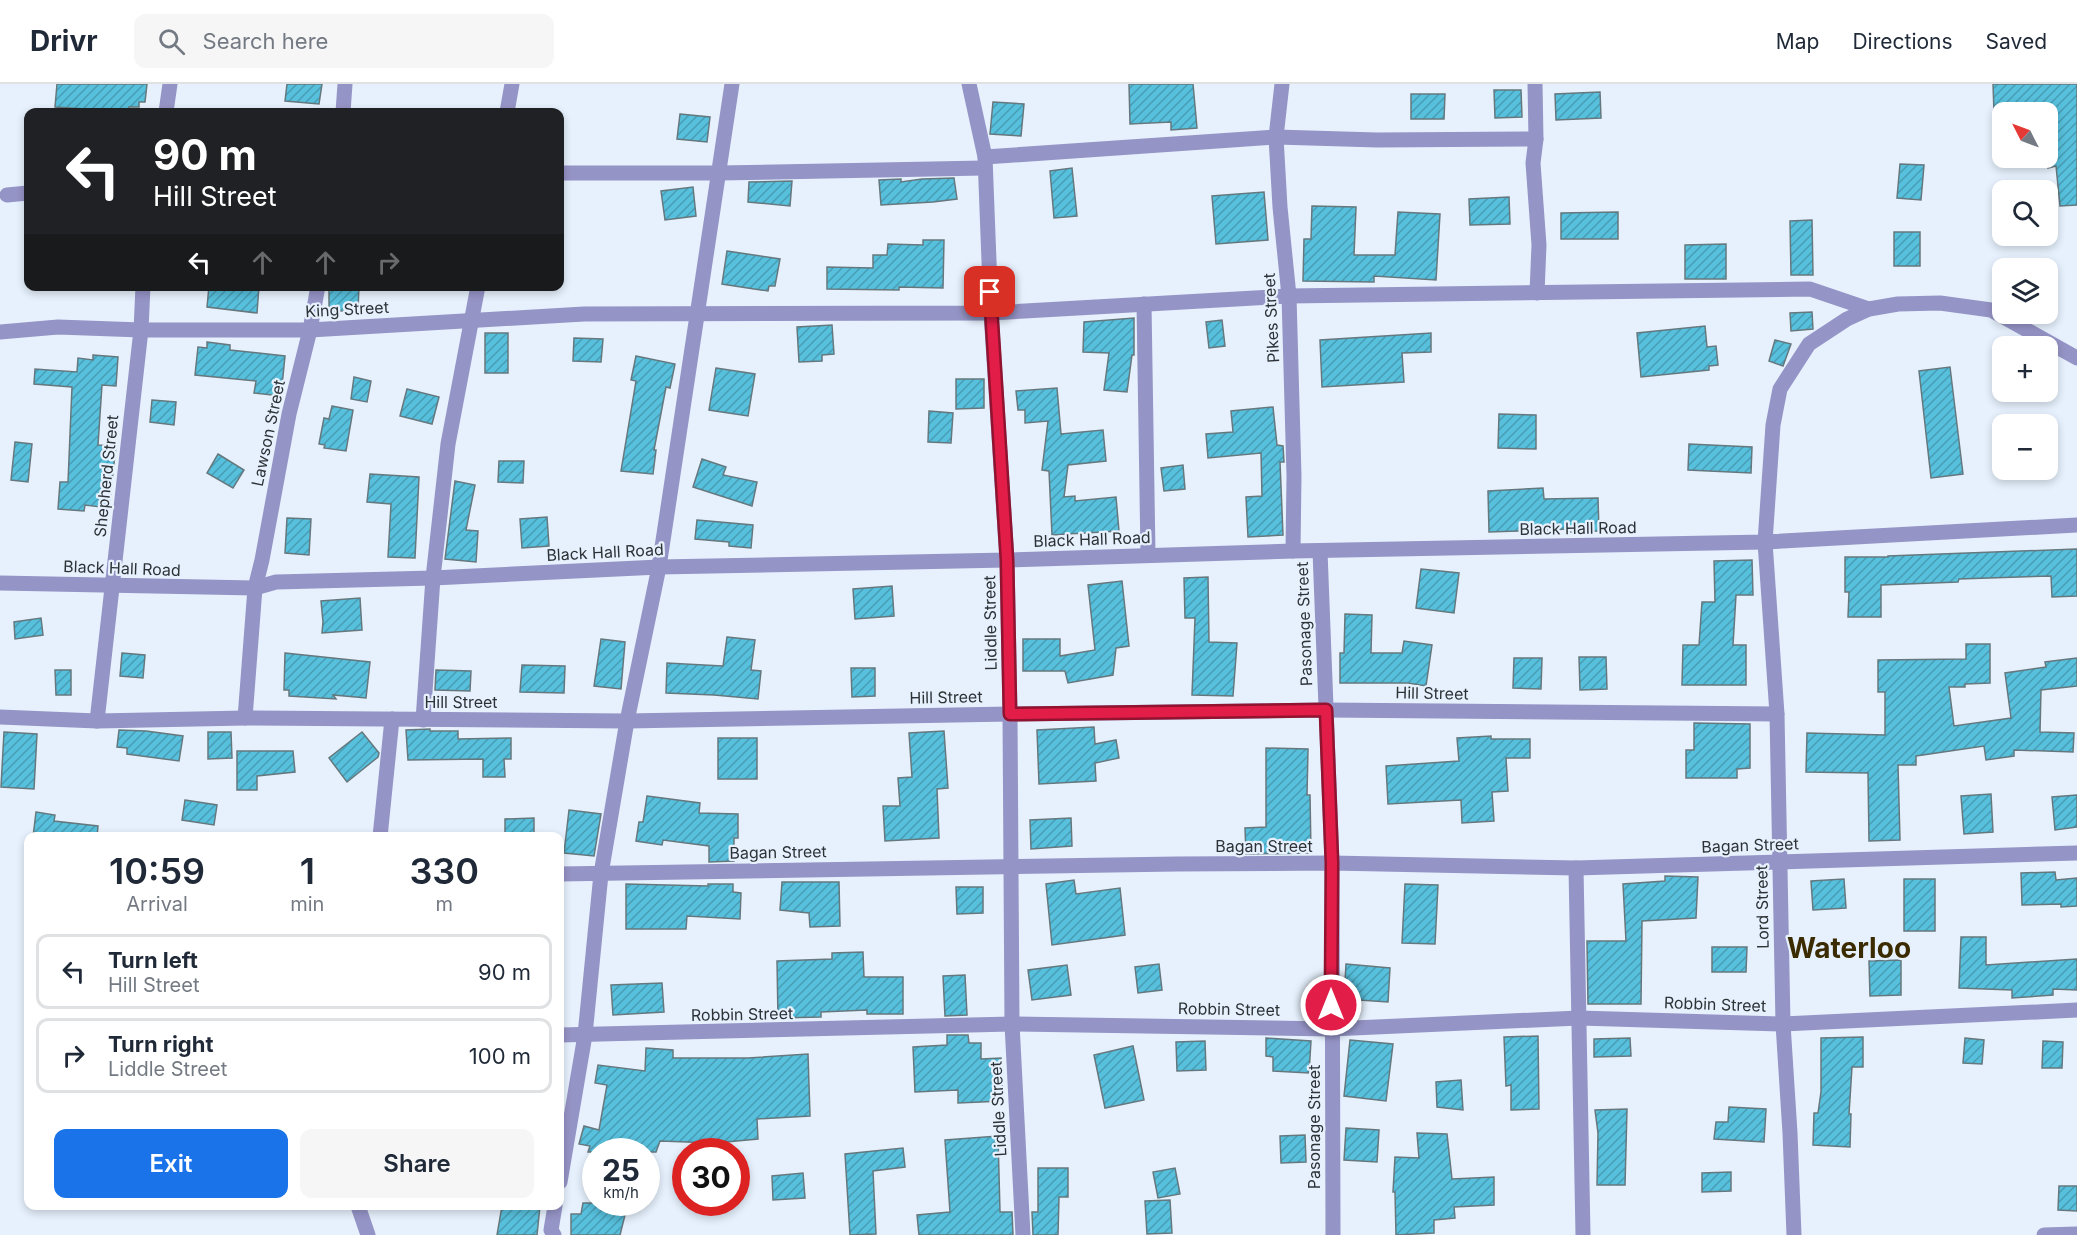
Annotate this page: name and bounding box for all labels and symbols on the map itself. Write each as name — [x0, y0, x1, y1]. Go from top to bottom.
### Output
north arrow — [1992, 102, 2058, 168]
pin — [964, 266, 1015, 317]
street label: Pikes Street — [1259, 273, 1283, 363]
street label: King Street — [305, 297, 389, 321]
street label: Lawson Street — [247, 378, 289, 488]
street label: Shepherd Street — [90, 414, 122, 538]
street label: Black Hall Road — [1519, 517, 1637, 539]
street label: Black Hall Road — [1033, 527, 1151, 551]
street label: Black Hall Road — [546, 539, 664, 565]
street label: Black Hall Road — [63, 556, 181, 580]
street label: Pasonage Street — [1292, 561, 1316, 687]
street label: Liddle Street — [979, 575, 1001, 671]
street label: Hill Street — [1395, 682, 1469, 704]
street label: Hill Street — [909, 686, 983, 708]
street label: Hill Street — [424, 692, 498, 712]
street label: Bagan Street — [1701, 833, 1799, 857]
street label: Bagan Street — [1215, 836, 1313, 856]
street label: Bagan Street — [729, 841, 827, 863]
street label: Lord Street — [1751, 865, 1773, 949]
district label: Waterloo — [1787, 931, 1911, 965]
position arrow — [1299, 973, 1363, 1037]
street label: Robbin Street — [1664, 992, 1766, 1016]
street label: Robbin Street — [1178, 998, 1280, 1020]
street label: Robbin Street — [691, 1003, 793, 1025]
street label: Liddle Street — [986, 1061, 1010, 1157]
street label: Pasonage Street — [1304, 1065, 1324, 1189]
speed limit sign: 30 — [672, 1138, 750, 1216]

